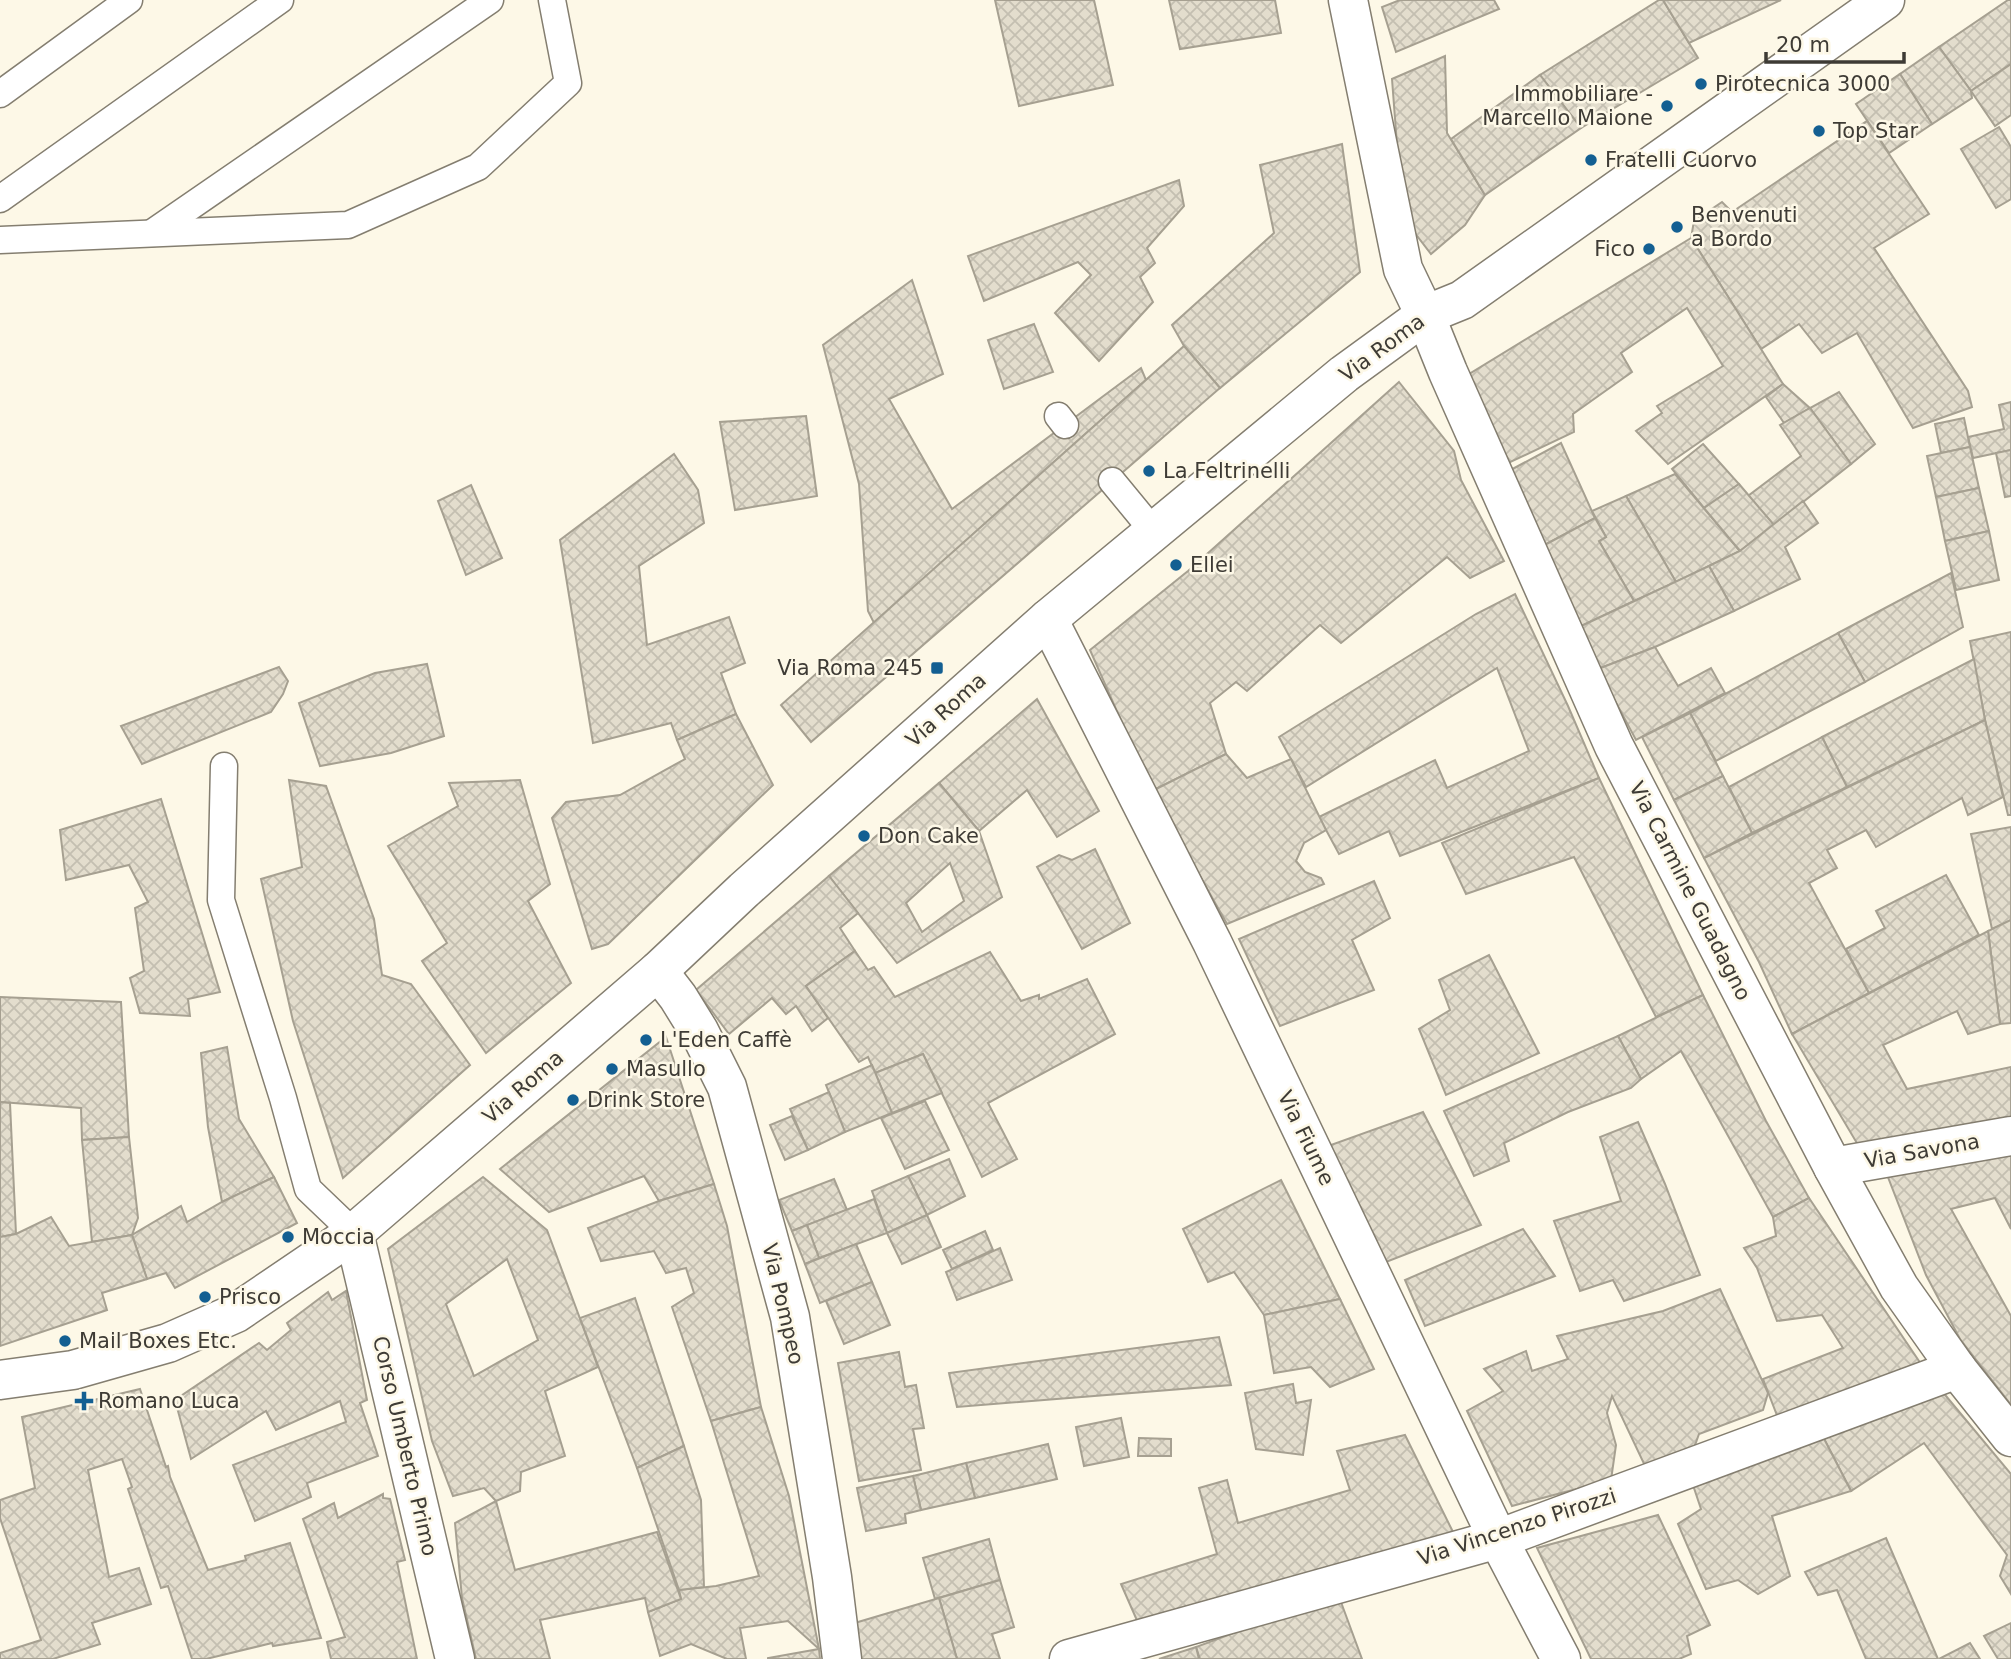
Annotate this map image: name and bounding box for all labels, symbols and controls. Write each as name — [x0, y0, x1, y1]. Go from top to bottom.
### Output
scale bar — [1766, 21, 1904, 65]
text: 20 m — [1776, 33, 1830, 57]
place label: Pirotecnica 3000 — [1715, 72, 1890, 96]
marker: Pirotecnica 3000 — [1693, 76, 1709, 92]
place label: Immobiliare - Marcello Maione — [1482, 82, 1653, 130]
marker: Immobiliare - Marcello Maione — [1659, 98, 1675, 114]
place label: Top Star — [1832, 119, 1919, 143]
marker: Top Star — [1811, 123, 1827, 139]
place label: Fratelli Cuorvo — [1605, 148, 1757, 172]
marker: Fratelli Cuorvo — [1583, 152, 1599, 168]
place label: Benvenuti a Bordo — [1691, 203, 1798, 251]
marker: Benvenuti a Bordo — [1669, 219, 1685, 235]
place label: Fico — [1594, 237, 1635, 261]
marker: Fico — [1641, 241, 1657, 257]
street label: Via Roma — [1335, 309, 1429, 387]
place label: La Feltrinelli — [1163, 459, 1290, 483]
marker: La Feltrinelli — [1141, 463, 1157, 479]
place label: Ellei — [1190, 553, 1234, 577]
marker: Ellei — [1168, 557, 1184, 573]
place label: Via Roma 245 — [777, 656, 923, 680]
marker: Via Roma 245 — [929, 660, 945, 676]
street label: Via Roma — [901, 668, 991, 752]
street label: Via Carmine Guadagno — [1624, 778, 1756, 1004]
place label: Don Cake — [878, 824, 979, 848]
marker: Don Cake — [856, 828, 872, 844]
place label: L'Eden Caffè — [660, 1028, 792, 1052]
marker: L'Eden Caffè — [638, 1032, 654, 1048]
street label: Via Roma — [478, 1045, 568, 1129]
place label: Masullo — [626, 1057, 706, 1081]
marker: Masullo — [604, 1061, 620, 1077]
street label: Via Fiume — [1273, 1087, 1339, 1189]
place label: Drink Store — [587, 1088, 705, 1112]
marker: Drink Store — [565, 1092, 581, 1108]
street label: Via Savona — [1862, 1129, 1982, 1173]
place label: Moccia — [302, 1225, 375, 1249]
marker: Moccia — [280, 1229, 296, 1245]
street label: Via Pompeo — [757, 1241, 809, 1367]
place label: Prisco — [219, 1285, 281, 1309]
marker: Prisco — [197, 1289, 213, 1305]
place label: Mail Boxes Etc. — [79, 1329, 237, 1353]
marker: Mail Boxes Etc. — [57, 1333, 73, 1349]
street label: Corso Umberto Primo — [368, 1334, 442, 1558]
place label: Romano Luca — [98, 1389, 240, 1413]
marker: Romano Luca — [76, 1393, 92, 1409]
street label: Via Vincenzo Pirozzi — [1415, 1484, 1619, 1570]

